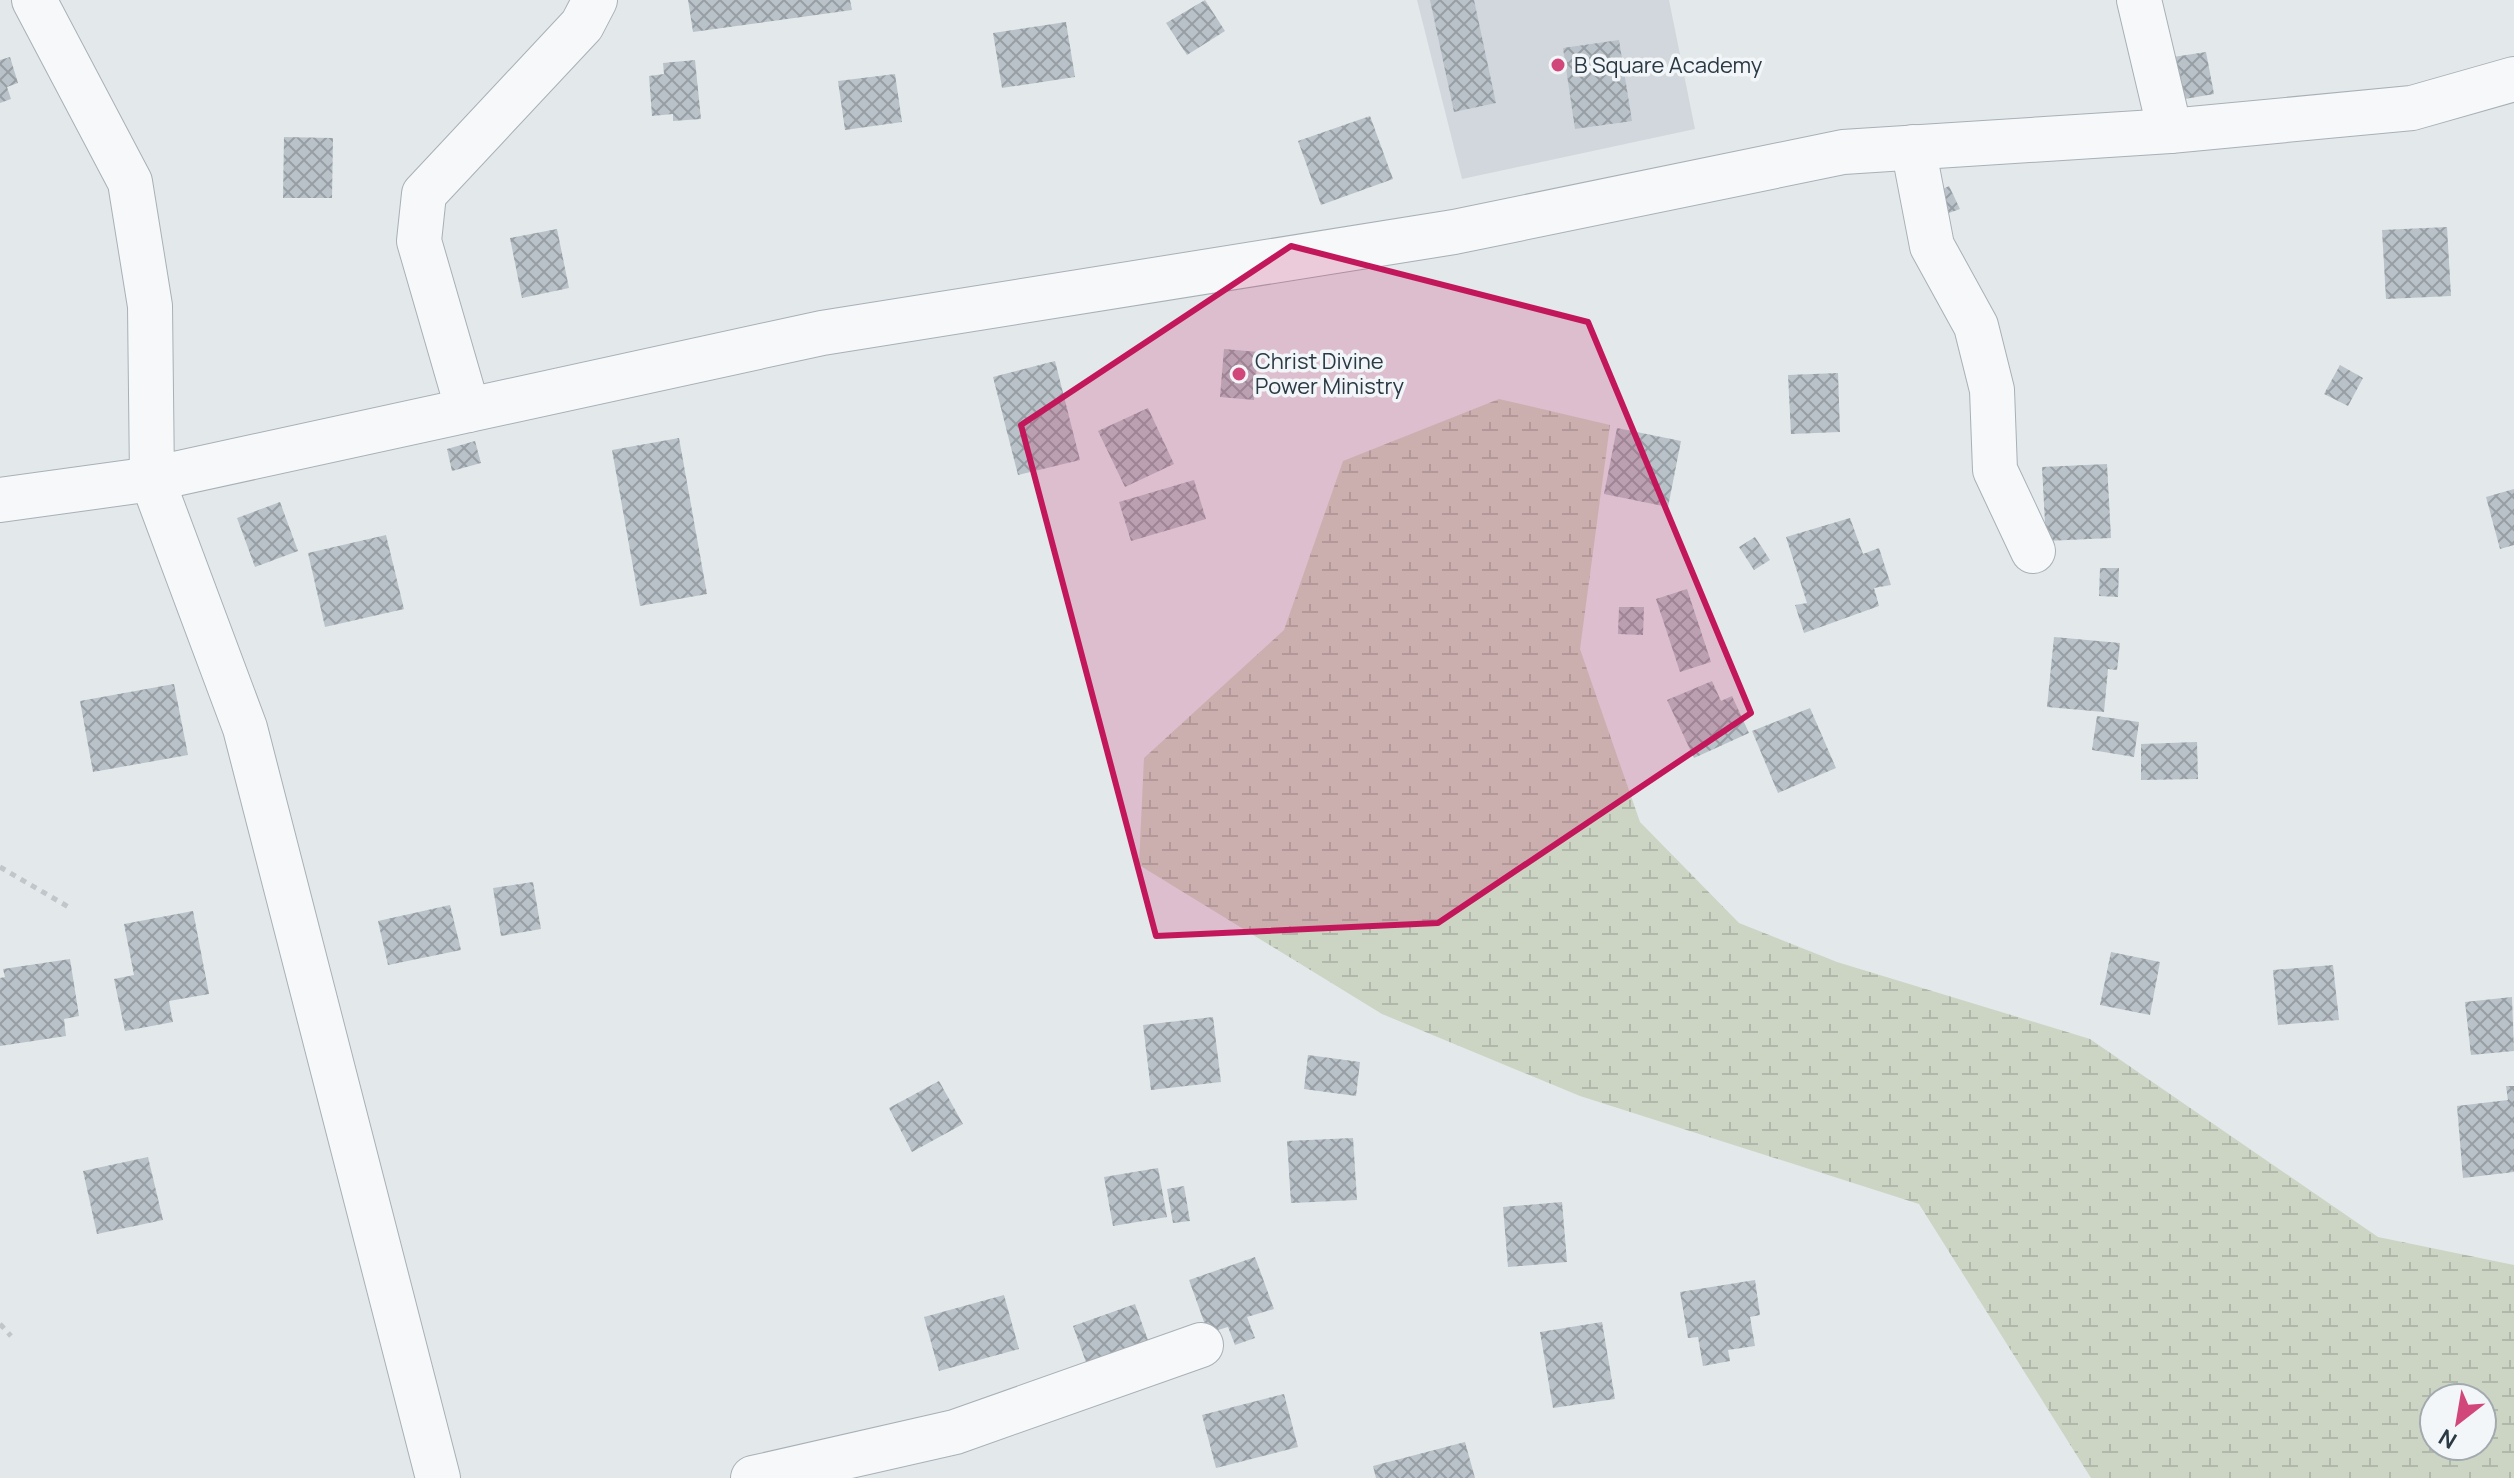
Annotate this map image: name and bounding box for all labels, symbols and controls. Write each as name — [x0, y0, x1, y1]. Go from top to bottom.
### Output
place label: B Square Academy — [1574, 50, 1763, 80]
marker: B Square Academy — [1549, 56, 1567, 74]
place label: Christ Divine Power Ministry — [1255, 346, 1404, 401]
marker: Christ Divine Power Ministry — [1230, 365, 1248, 383]
north arrow — [2418, 1382, 2498, 1462]
text: N — [2433, 1422, 2462, 1456]

